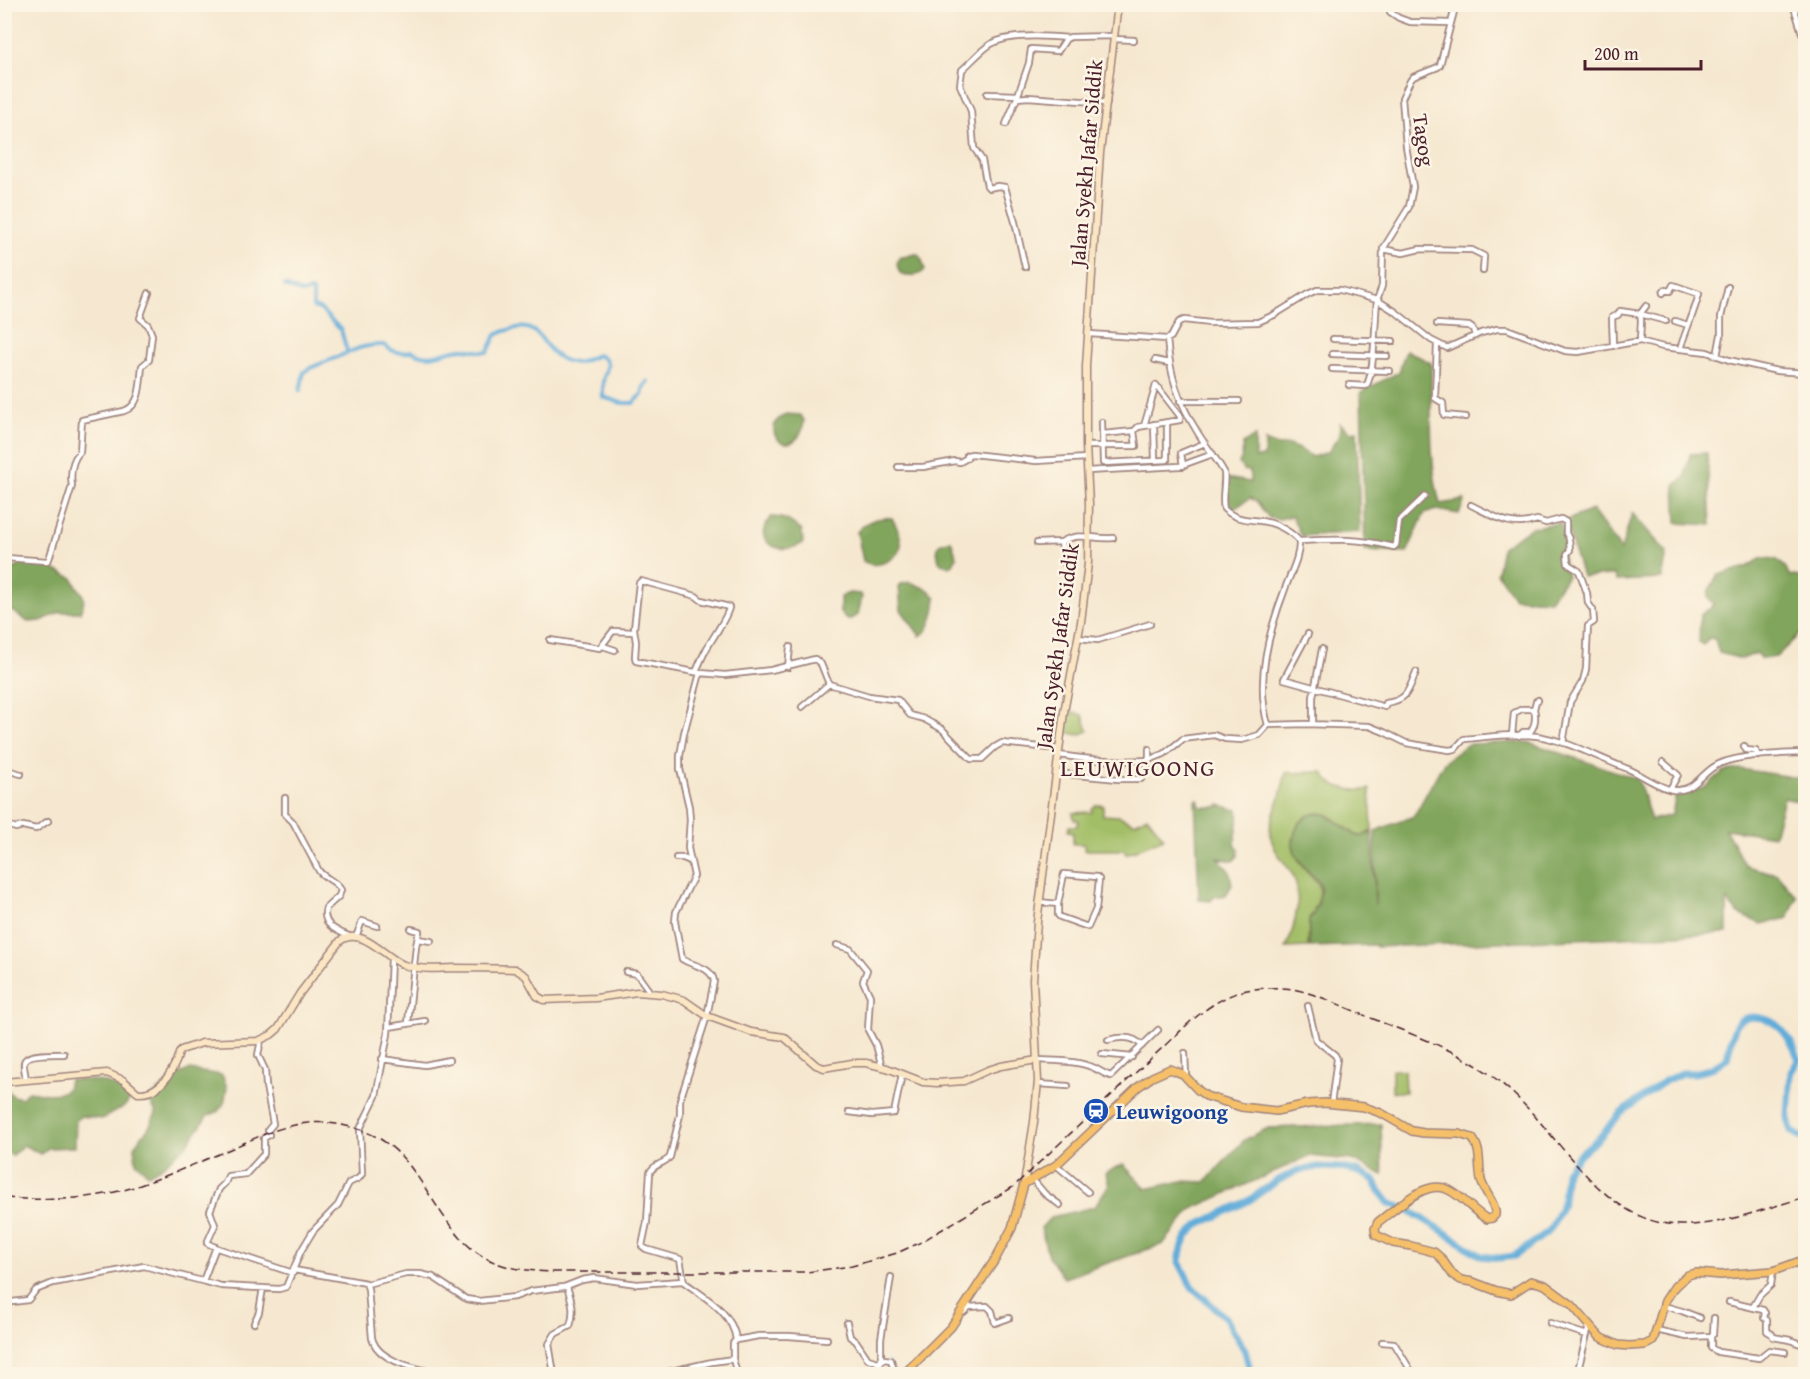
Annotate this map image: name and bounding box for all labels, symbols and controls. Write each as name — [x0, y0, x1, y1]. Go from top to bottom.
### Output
scale bar — [1585, 33, 1700, 71]
text: 200 m — [1594, 40, 1639, 67]
street label: Jalan Syekh Jafar Siddik — [1061, 58, 1111, 271]
street label: Tagog — [1405, 112, 1443, 169]
street label: Jalan Syekh Jafar Siddik — [1027, 541, 1087, 754]
district label: LEUWIGOONG — [1060, 750, 1216, 785]
station icon: Leuwigoong — [1081, 1096, 1111, 1126]
place label: Leuwigoong — [1116, 1096, 1229, 1127]

